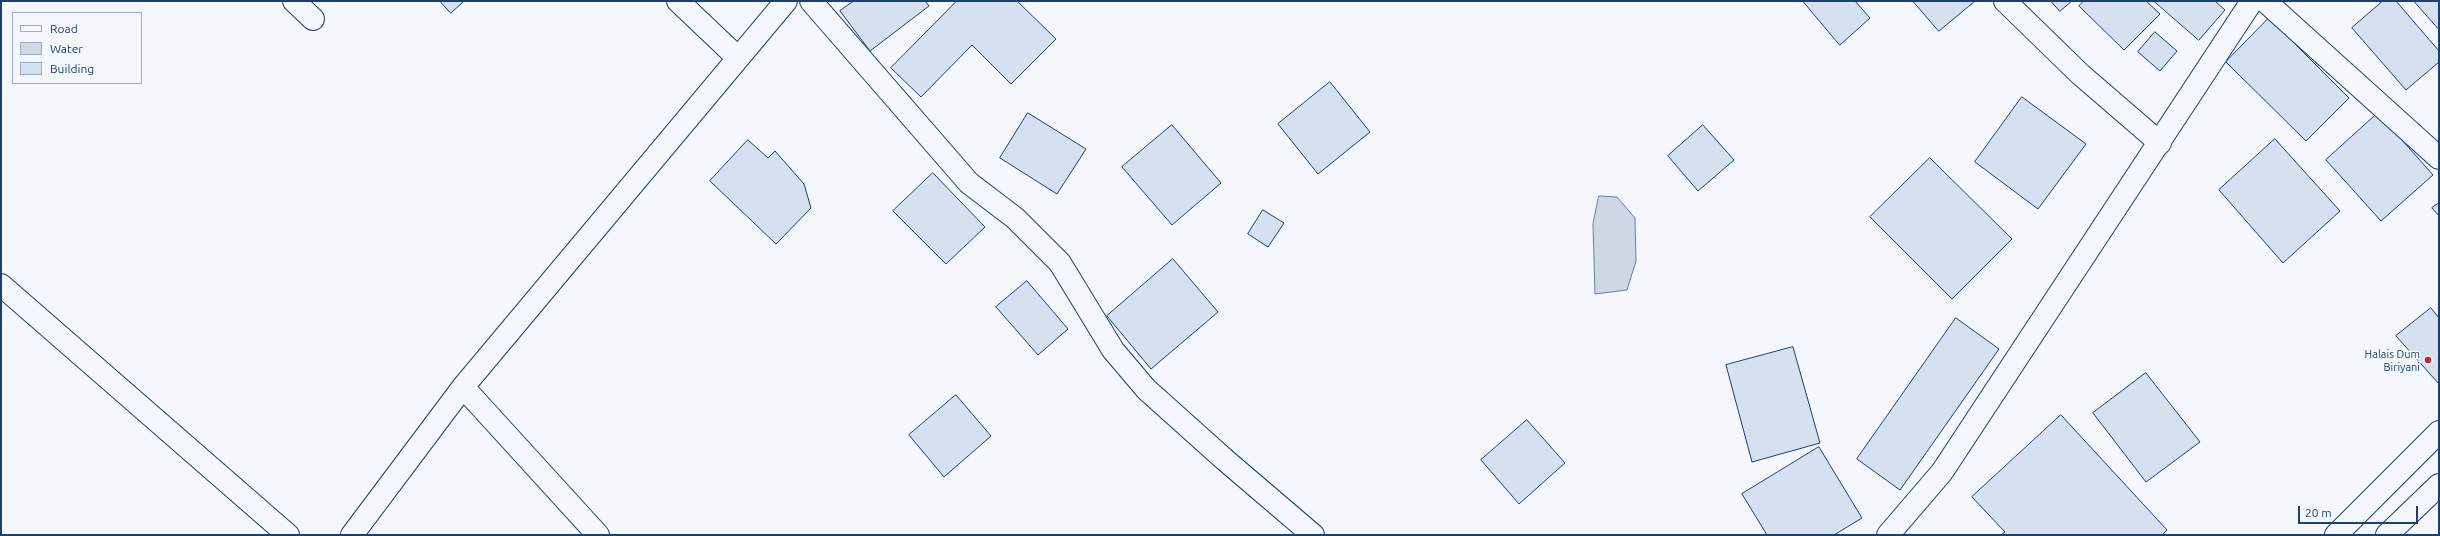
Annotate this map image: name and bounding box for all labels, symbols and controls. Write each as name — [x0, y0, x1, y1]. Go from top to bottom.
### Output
legend — [12, 12, 142, 84]
text: Road — [50, 22, 78, 35]
text: Water — [50, 42, 83, 55]
text: Building — [50, 62, 94, 75]
place label: Halais Dum Biriyani — [2365, 347, 2420, 373]
marker: Halais Dum Biriyani — [2423, 355, 2433, 365]
scale bar — [2300, 498, 2420, 524]
text: 20 m — [2305, 506, 2332, 519]

